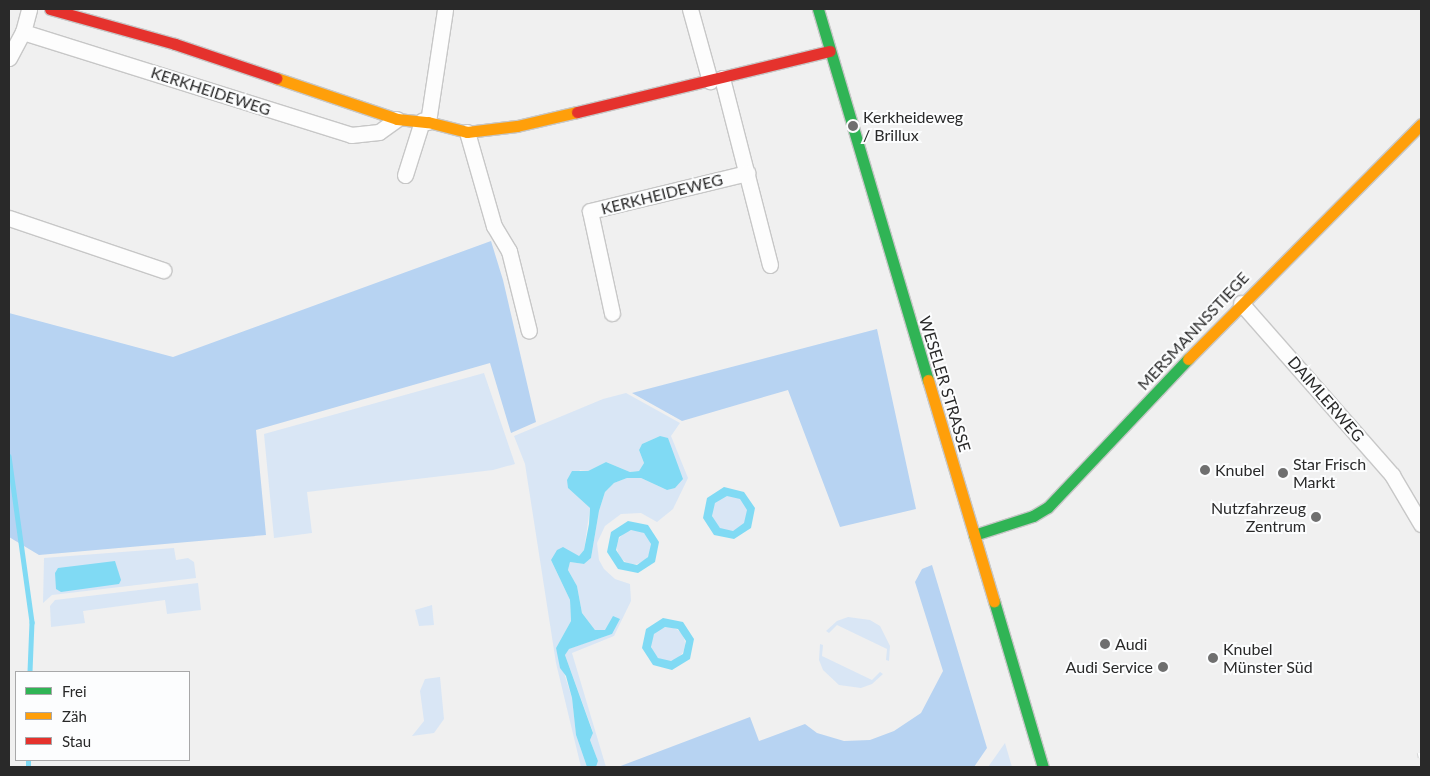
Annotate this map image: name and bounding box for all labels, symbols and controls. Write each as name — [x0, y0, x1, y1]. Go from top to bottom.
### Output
street label: KERKHEIDEWEG — [149, 63, 273, 119]
place label: Kerkheideweg / Brillux — [863, 107, 963, 145]
marker: Kerkheideweg / Brillux — [847, 120, 859, 132]
street label: KERKHEIDEWEG — [599, 170, 725, 218]
street label: MERSMANNSSTIEGE — [1133, 268, 1253, 394]
street label: WESELER STRASSE — [915, 314, 975, 454]
street label: DAIMLERWEG — [1284, 352, 1368, 446]
place label: Star Frisch Markt — [1293, 454, 1366, 492]
place label: Knubel — [1215, 460, 1265, 480]
marker: Knubel — [1199, 464, 1211, 476]
marker: Star Frisch Markt — [1277, 467, 1289, 479]
place label: Nutzfahrzeug Zentrum — [1211, 498, 1306, 536]
marker: Nutzfahrzeug Zentrum — [1310, 511, 1322, 523]
place label: Audi — [1115, 634, 1147, 654]
marker: Audi — [1099, 638, 1111, 650]
place label: Knubel Münster Süd — [1223, 639, 1313, 677]
marker: Knubel Münster Süd — [1207, 652, 1219, 664]
place label: Audi Service — [1066, 657, 1153, 677]
marker: Audi Service — [1157, 661, 1169, 673]
legend — [15, 671, 190, 761]
text: Frei — [62, 682, 87, 700]
text: Zäh — [62, 707, 87, 725]
text: Stau — [62, 732, 91, 750]

